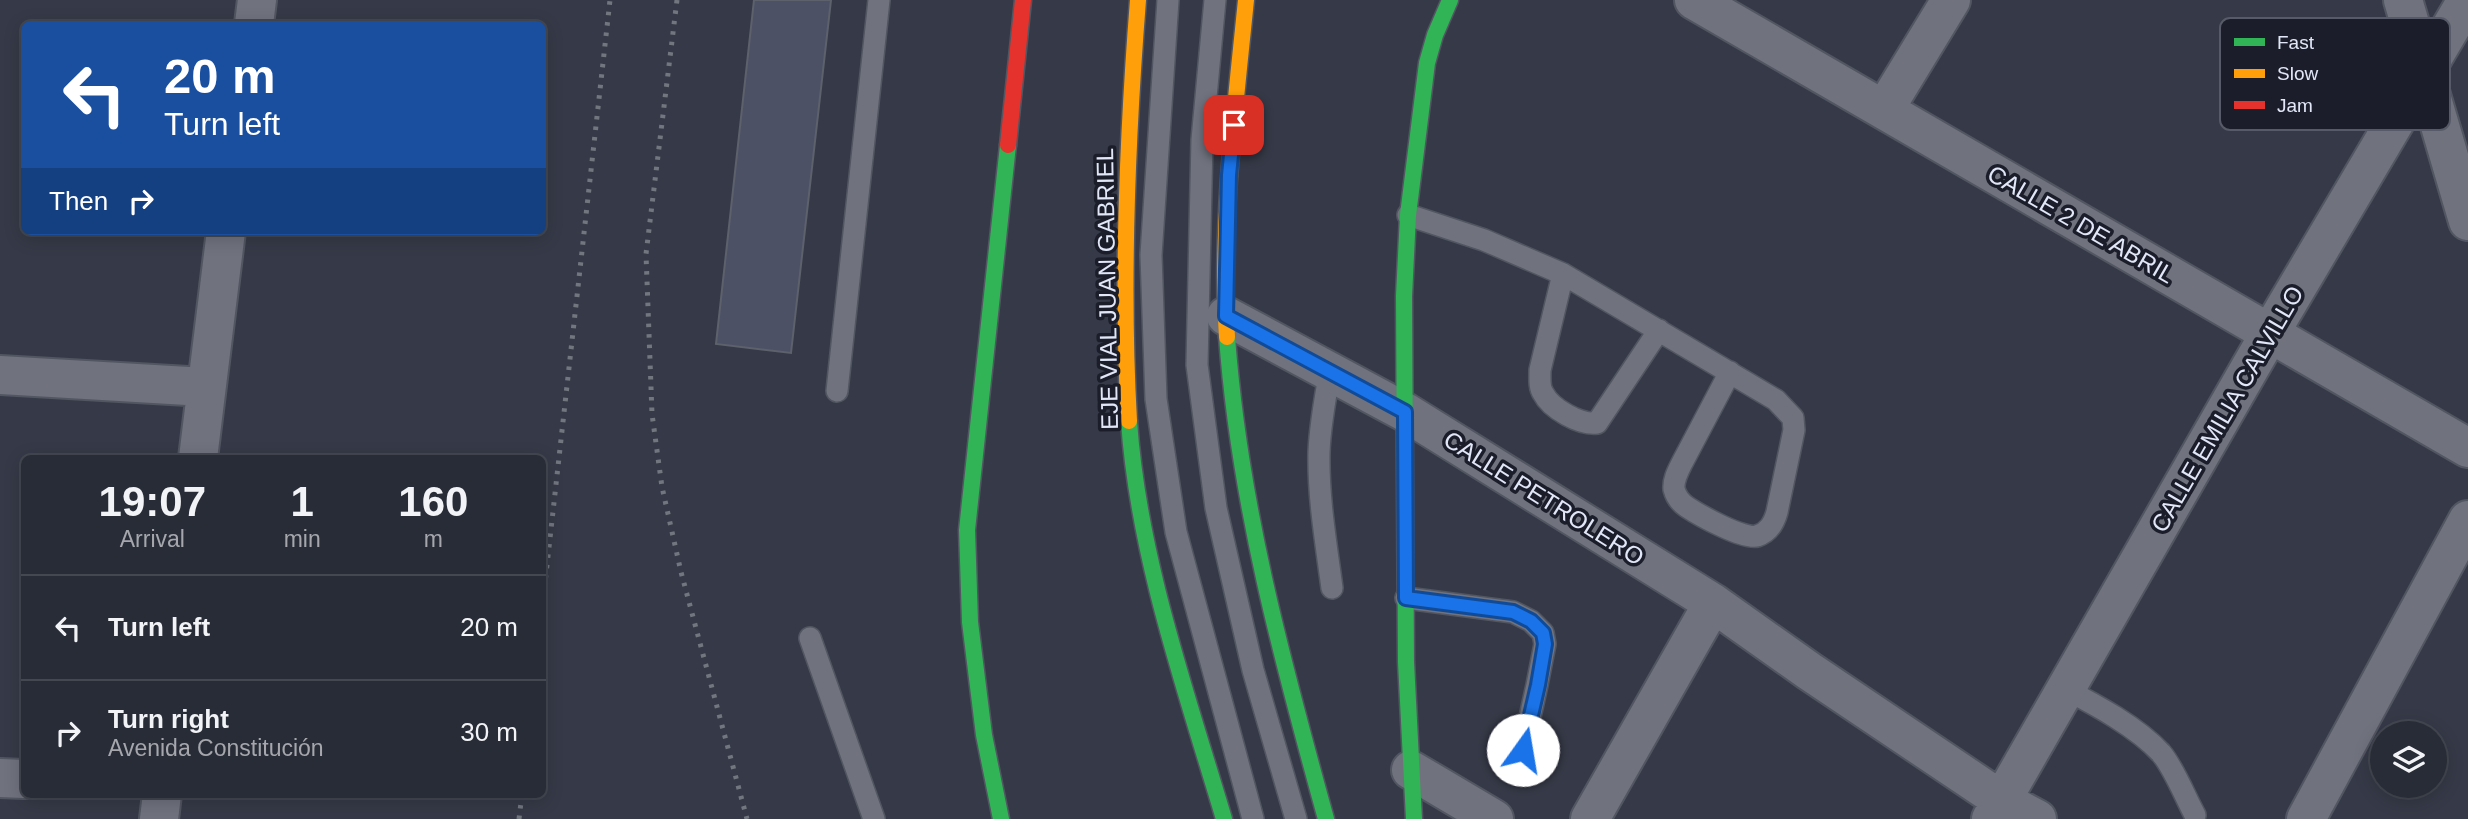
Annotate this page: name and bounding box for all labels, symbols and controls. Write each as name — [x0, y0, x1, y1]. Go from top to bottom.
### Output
legend — [2220, 18, 2450, 130]
text: Fast — [2277, 32, 2315, 53]
icon: left — [49, 49, 140, 140]
text: 20 m — [164, 49, 276, 103]
text: Slow — [2277, 63, 2318, 84]
pin — [1204, 95, 1264, 155]
text: Jam — [2277, 95, 2313, 116]
text: Turn left — [164, 106, 280, 142]
icon: arrive — [1215, 106, 1253, 144]
street label: EJE VIAL JUAN GABRIEL — [1091, 148, 1123, 430]
street label: CALLE 2 DE ABRIL — [1983, 160, 2179, 288]
icon: right — [122, 182, 160, 220]
text: Then — [49, 186, 108, 216]
street label: CALLE EMILIA CALVILLO — [2145, 281, 2309, 537]
street label: CALLE PETROLERO — [1439, 425, 1649, 571]
text: 19:07 — [99, 478, 206, 525]
text: 1 — [290, 478, 314, 525]
text: 160 — [398, 478, 468, 525]
text: Arrival — [120, 526, 185, 552]
text: min — [284, 526, 321, 552]
text: m — [424, 526, 443, 552]
icon: left — [49, 609, 87, 647]
text: Turn left — [108, 612, 210, 642]
text: 20 m — [460, 612, 518, 642]
text: Turn right — [108, 704, 229, 734]
position arrow — [1486, 713, 1560, 787]
icon: right — [49, 714, 87, 752]
text: 30 m — [460, 717, 518, 747]
map controls — [2370, 721, 2447, 798]
button: layers — [2370, 721, 2447, 798]
text: Avenida Constitución — [108, 735, 324, 761]

